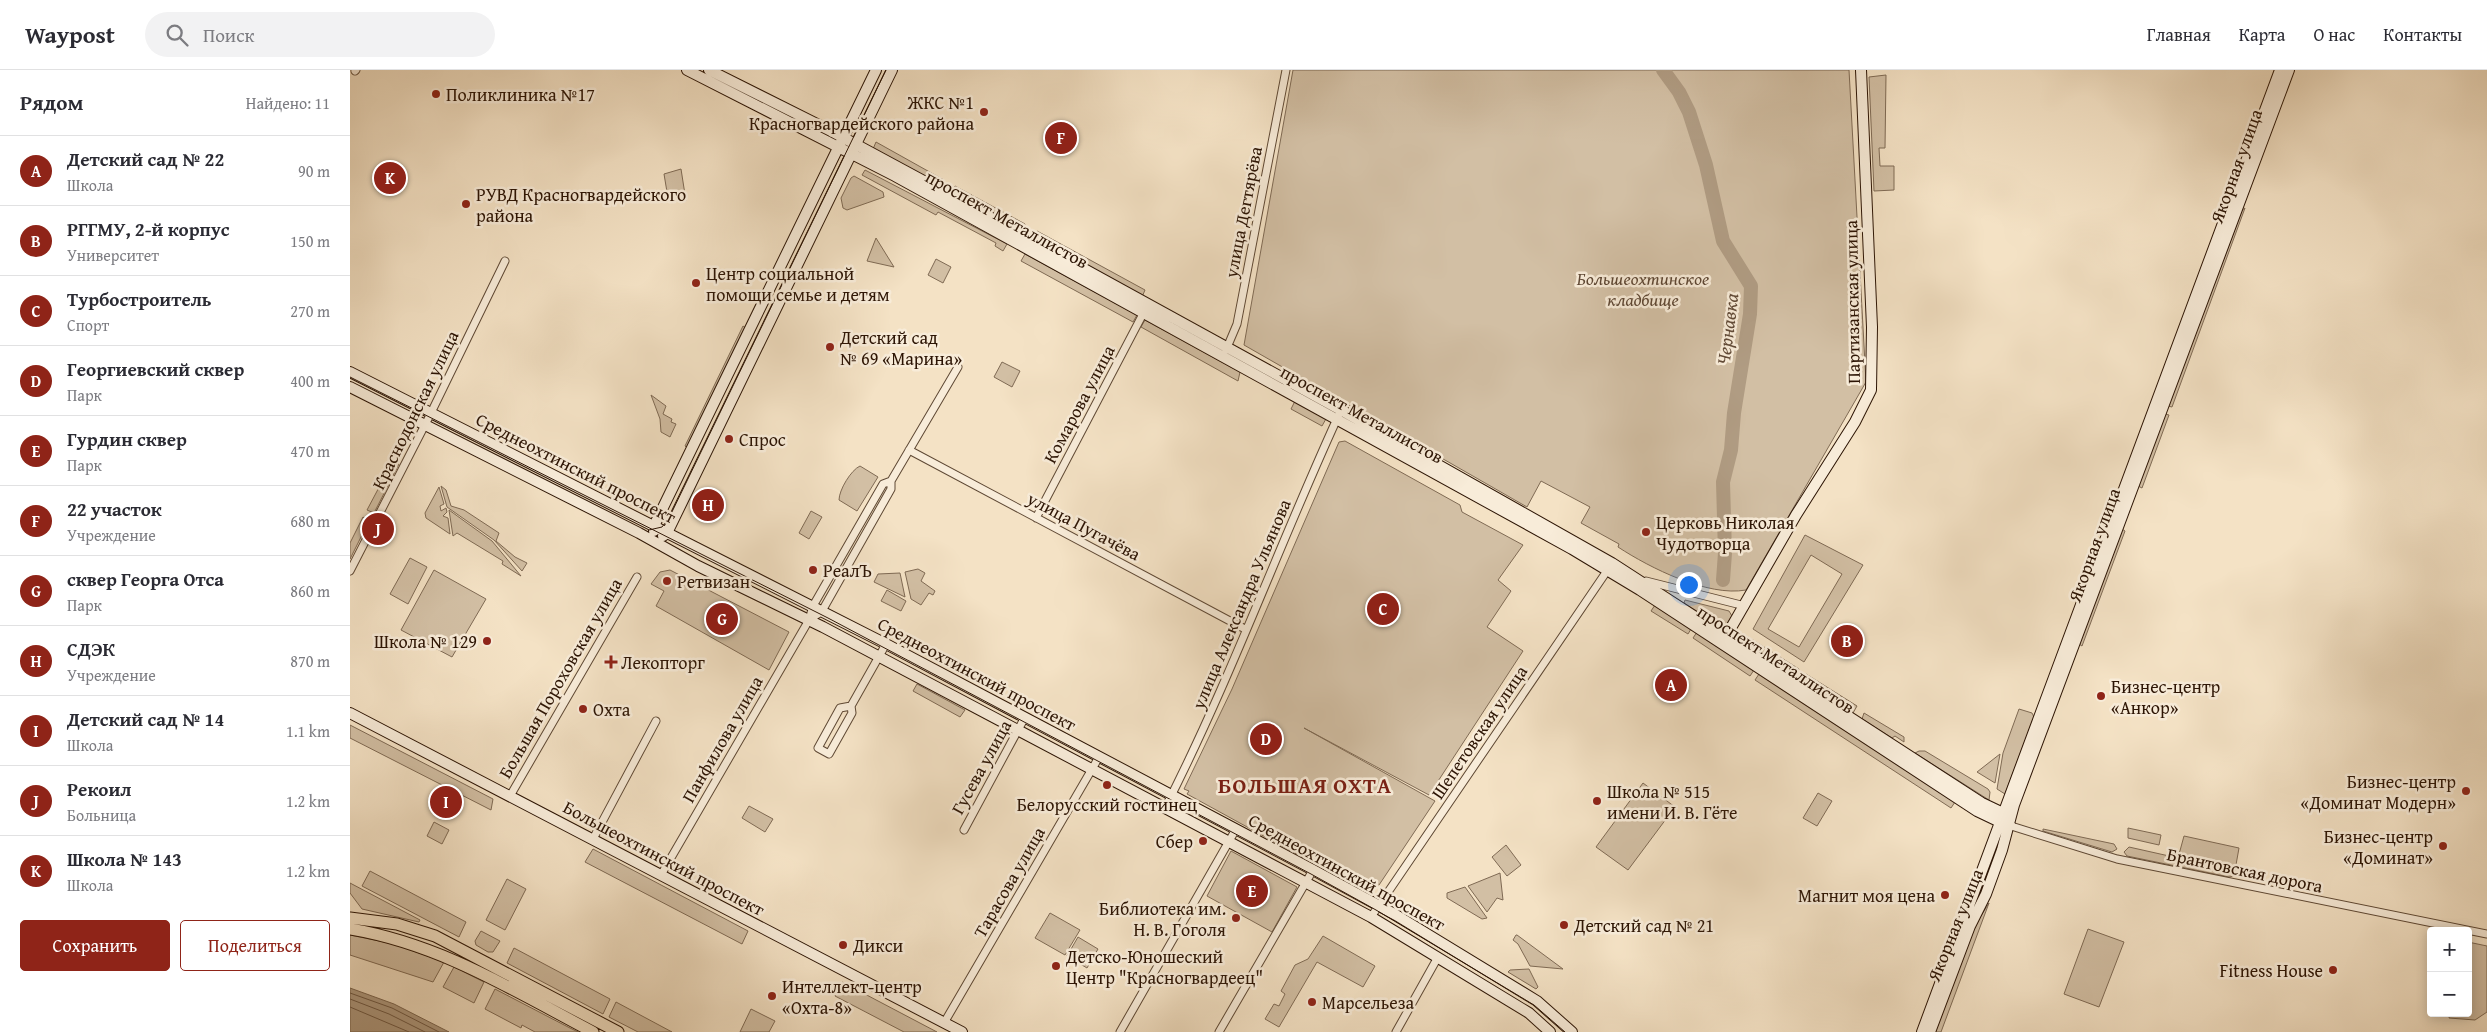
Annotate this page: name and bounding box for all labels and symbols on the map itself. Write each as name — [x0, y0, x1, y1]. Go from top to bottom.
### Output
place label: Поликлиника №17 — [446, 81, 595, 108]
marker: Поликлиника №17 — [430, 88, 442, 100]
place label: ЖКС №1 Красногвардейского района — [749, 89, 974, 137]
street label: Якорная улица — [2203, 105, 2269, 228]
marker: ЖКС №1 Красногвардейского района — [978, 106, 990, 118]
pin: F — [1045, 119, 1077, 157]
street label: улица Дегтярёва — [1217, 144, 1269, 281]
pin: K — [374, 159, 406, 197]
street label: проспект Металлистов — [921, 163, 1094, 275]
place label: РУВД Красногвардейского района — [476, 181, 686, 229]
marker: РУВД Красногвардейского района — [460, 198, 472, 210]
street label: Партизанская улица — [1837, 219, 1867, 384]
place label: Центр социальной помощи семье и детям — [706, 260, 890, 308]
park label: Большеохтинское кладбище — [1577, 265, 1709, 313]
marker: Центр социальной помощи семье и детям — [690, 277, 702, 289]
water label: Чернавка — [1709, 291, 1745, 367]
place label: Детский сад № 69 «Марина» — [839, 324, 962, 372]
street label: Краснодонская улица — [365, 326, 465, 494]
street label: Комарова улица — [1036, 340, 1122, 468]
marker: Детский сад № 69 «Марина» — [824, 341, 836, 353]
street label: проспект Металлистов — [1276, 358, 1449, 470]
street label: Среднеохтинский проспект — [471, 406, 681, 530]
place label: Спрос — [739, 426, 786, 453]
marker: Спрос — [723, 433, 735, 445]
street label: улица Пугачёва — [1022, 484, 1146, 567]
street label: Якорная улица — [2061, 484, 2127, 607]
pin: H — [692, 486, 724, 524]
street label: улица Александра Ульянова — [1184, 494, 1298, 714]
place label: Церковь Николая Чудотворца — [1656, 509, 1794, 557]
pin: J — [362, 510, 394, 548]
marker: Церковь Николая Чудотворца — [1640, 526, 1652, 538]
place label: РеалЪ — [823, 557, 872, 584]
marker: РеалЪ — [807, 564, 819, 576]
place label: Ретвизан — [677, 568, 750, 595]
street label: Большая Пороховская улица — [491, 572, 629, 783]
your location — [1676, 572, 1702, 598]
marker: Ретвизан — [661, 575, 673, 587]
pin: C — [1367, 590, 1399, 628]
street label: проспект Металлистов — [1692, 598, 1860, 720]
pin: G — [706, 600, 738, 638]
street label: Среднеохтинский проспект — [873, 610, 1081, 738]
pin: B — [1831, 622, 1863, 660]
place label: Школа № 129 — [374, 628, 477, 655]
marker: Школа № 129 — [481, 635, 493, 647]
place label: Лекопторг — [621, 649, 705, 676]
marker: Лекопторг — [605, 656, 617, 668]
street label: Шепетовская улица — [1424, 659, 1534, 804]
pin: A — [1655, 666, 1687, 704]
street label: Панфилова улица — [675, 670, 769, 807]
place label: Бизнес-центр «Анкор» — [2111, 673, 2221, 721]
marker: Бизнес-центр «Анкор» — [2095, 690, 2107, 702]
place label: Охта — [593, 696, 631, 723]
marker: Охта — [577, 703, 589, 715]
street label: Гусева улица — [944, 715, 1018, 819]
pin: D — [1250, 720, 1282, 758]
place label: Бизнес-центр «Доминат Модерн» — [2301, 768, 2456, 816]
district label: БОЛЬШАЯ ОХТА — [1218, 769, 1392, 801]
place label: Школа № 515 имени И. В. Гёте — [1607, 778, 1737, 826]
marker: Белорусский гостинец — [1101, 779, 1113, 791]
pin: I — [430, 783, 462, 821]
marker: Бизнес-центр «Доминат Модерн» — [2460, 785, 2472, 797]
place label: Белорусский гостинец — [1017, 791, 1197, 818]
street label: Большеохтинский проспект — [559, 793, 770, 923]
marker: Школа № 515 имени И. В. Гёте — [1591, 795, 1603, 807]
street label: Среднеохтинский проспект — [1244, 807, 1451, 938]
street label: Тарасова улица — [966, 821, 1052, 942]
place label: Бизнес-центр «Доминат» — [2324, 823, 2433, 871]
place label: Сбер — [1156, 828, 1193, 855]
marker: Сбер — [1197, 835, 1209, 847]
street label: Брантовская дорога — [2165, 840, 2326, 900]
marker: Бизнес-центр «Доминат» — [2437, 840, 2449, 852]
street label: Якорная улица — [1920, 864, 1990, 986]
pin: E — [1236, 872, 1268, 910]
place label: Магнит моя цена — [1798, 882, 1935, 909]
marker: Магнит моя цена — [1939, 889, 1951, 901]
place label: Библиотека им. Н. В. Гоголя — [1099, 895, 1226, 943]
marker: Библиотека им. Н. В. Гоголя — [1230, 912, 1242, 924]
place label: Детский сад № 21 — [1573, 912, 1714, 939]
marker: Детский сад № 21 — [1558, 919, 1570, 931]
place label: Дикси — [852, 932, 904, 959]
marker: Дикси — [837, 939, 849, 951]
place label: Детско-Юношеский Центр "Красногвардеец" — [1065, 943, 1263, 991]
place label: Fitness House — [2220, 957, 2323, 984]
marker: Детско-Юношеский Центр "Красногвардеец" — [1050, 960, 1062, 972]
marker: Fitness House — [2327, 964, 2339, 976]
place label: Интеллект-центр «Охта-8» — [782, 973, 922, 1021]
place label: Марсельеза — [1322, 989, 1415, 1016]
marker: Интеллект-центр «Охта-8» — [766, 990, 778, 1002]
marker: Марсельеза — [1306, 996, 1318, 1008]

